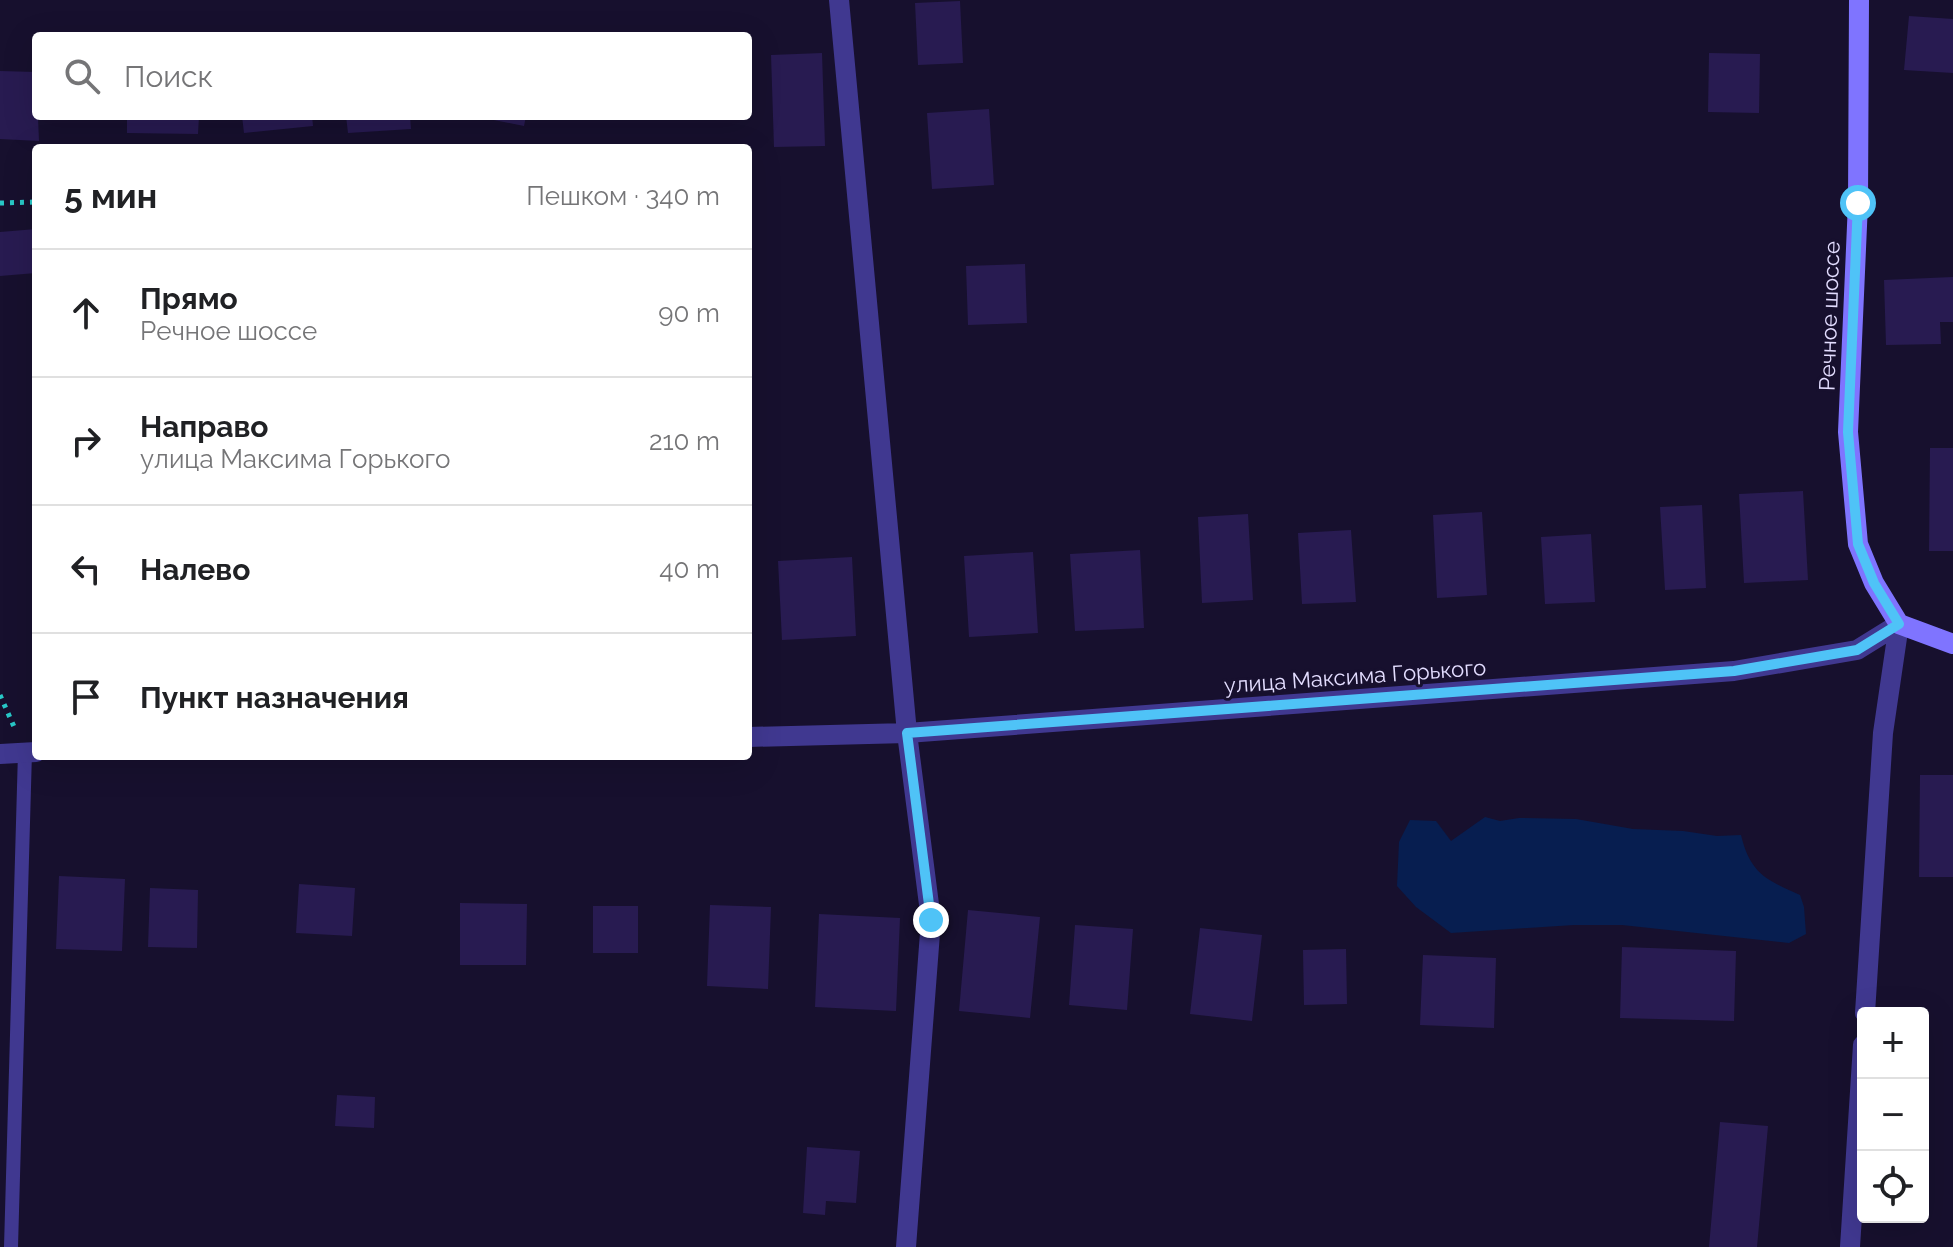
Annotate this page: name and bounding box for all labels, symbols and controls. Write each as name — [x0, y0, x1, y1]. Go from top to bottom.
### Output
search box — [32, 32, 752, 120]
icon: search — [60, 54, 104, 98]
text: Поиск — [124, 59, 213, 94]
text: 5 мин — [64, 176, 157, 216]
text: Пешком · 340 m — [526, 181, 720, 211]
route start — [1840, 185, 1876, 221]
street label: Речное шоссе — [1813, 241, 1845, 391]
text: Прямо — [140, 281, 238, 316]
icon: ahead — [64, 291, 108, 335]
text: 90 m — [658, 298, 720, 328]
text: Речное шоссе — [140, 316, 317, 346]
text: Направо — [140, 409, 269, 444]
icon: right — [64, 419, 108, 463]
text: 210 m — [649, 426, 720, 456]
text: улица Максима Горького — [140, 444, 451, 474]
icon: left — [64, 547, 108, 591]
text: Налево — [140, 552, 250, 587]
text: 40 m — [659, 554, 720, 584]
street label: улица Максима Горького — [1223, 654, 1487, 698]
icon: arrive — [64, 675, 108, 719]
text: Пункт назначения — [140, 680, 409, 715]
route end — [913, 902, 949, 938]
map controls — [1857, 1007, 1929, 1223]
button: + — [1857, 1007, 1929, 1079]
button: − — [1857, 1079, 1929, 1151]
button: locate — [1857, 1151, 1929, 1223]

